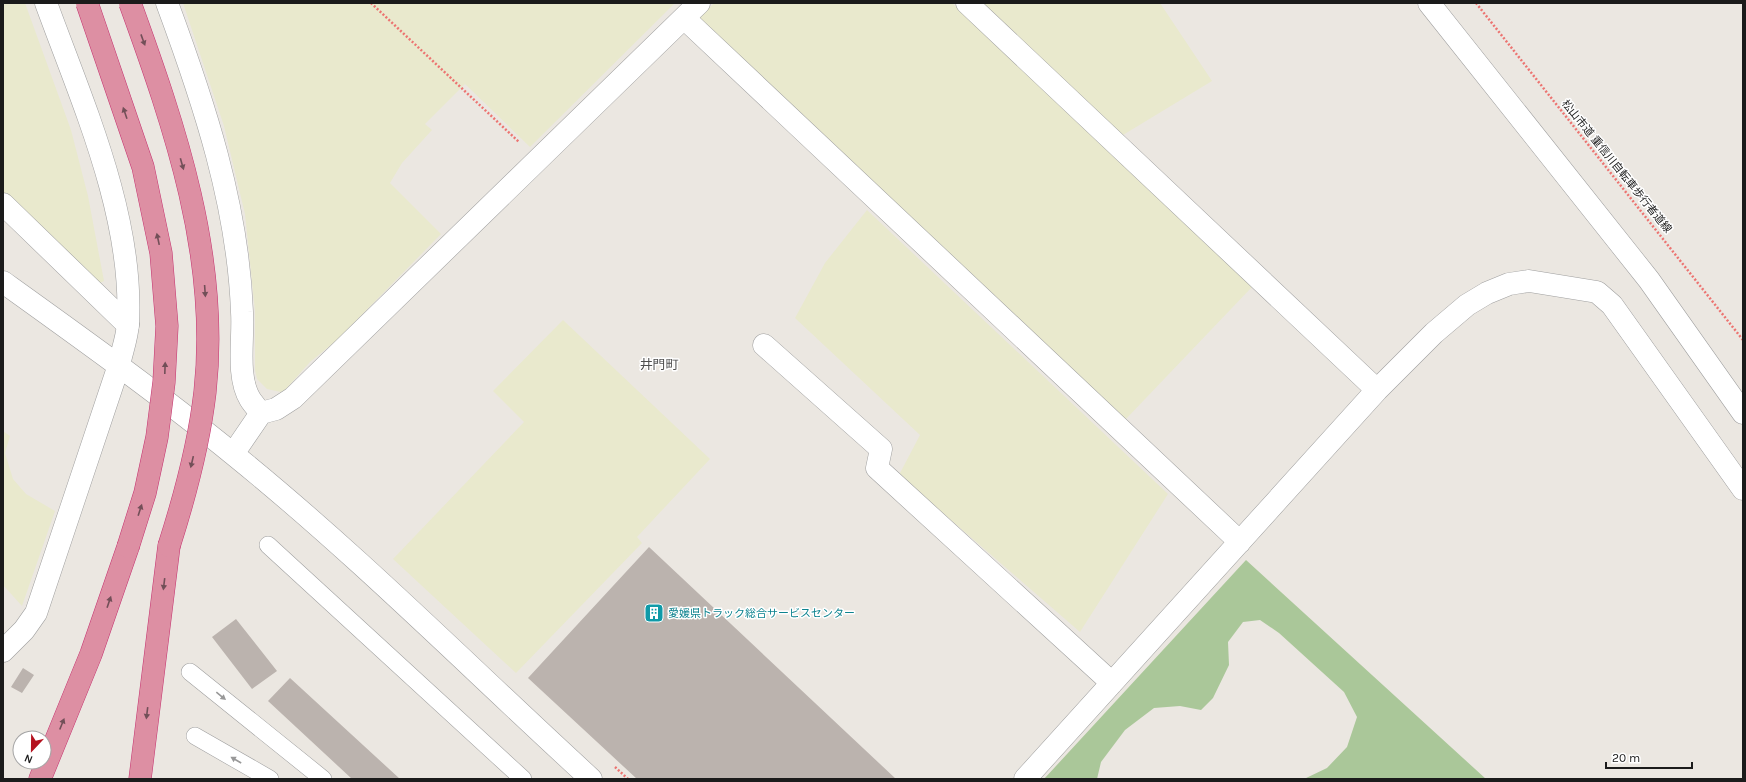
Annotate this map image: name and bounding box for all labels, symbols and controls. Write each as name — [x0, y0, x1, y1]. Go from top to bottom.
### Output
one-way arrow — [141, 34, 147, 46]
street label: 松山市道 重信川自転車歩行者道線 — [1559, 97, 1674, 236]
one-way arrow — [122, 107, 128, 119]
one-way arrow — [180, 157, 186, 170]
one-way arrow — [155, 233, 161, 245]
one-way arrow — [201, 285, 208, 297]
district label: 井門町 — [639, 357, 679, 372]
one-way arrow — [162, 361, 168, 374]
one-way arrow — [189, 456, 195, 468]
one-way arrow — [137, 503, 143, 515]
one-way arrow — [161, 578, 167, 590]
one-way arrow — [106, 596, 112, 608]
building icon: 愛媛県トラック総合サービスセンター — [643, 602, 665, 624]
place label: 愛媛県トラック総合サービスセンター — [668, 607, 855, 620]
one-way arrow — [215, 692, 226, 701]
one-way arrow — [144, 707, 151, 719]
one-way arrow — [59, 718, 65, 729]
north arrow — [12, 730, 52, 770]
scale bar — [1606, 744, 1692, 770]
text: N — [22, 751, 35, 766]
text: 20 m — [1612, 751, 1640, 765]
one-way arrow — [230, 756, 242, 763]

